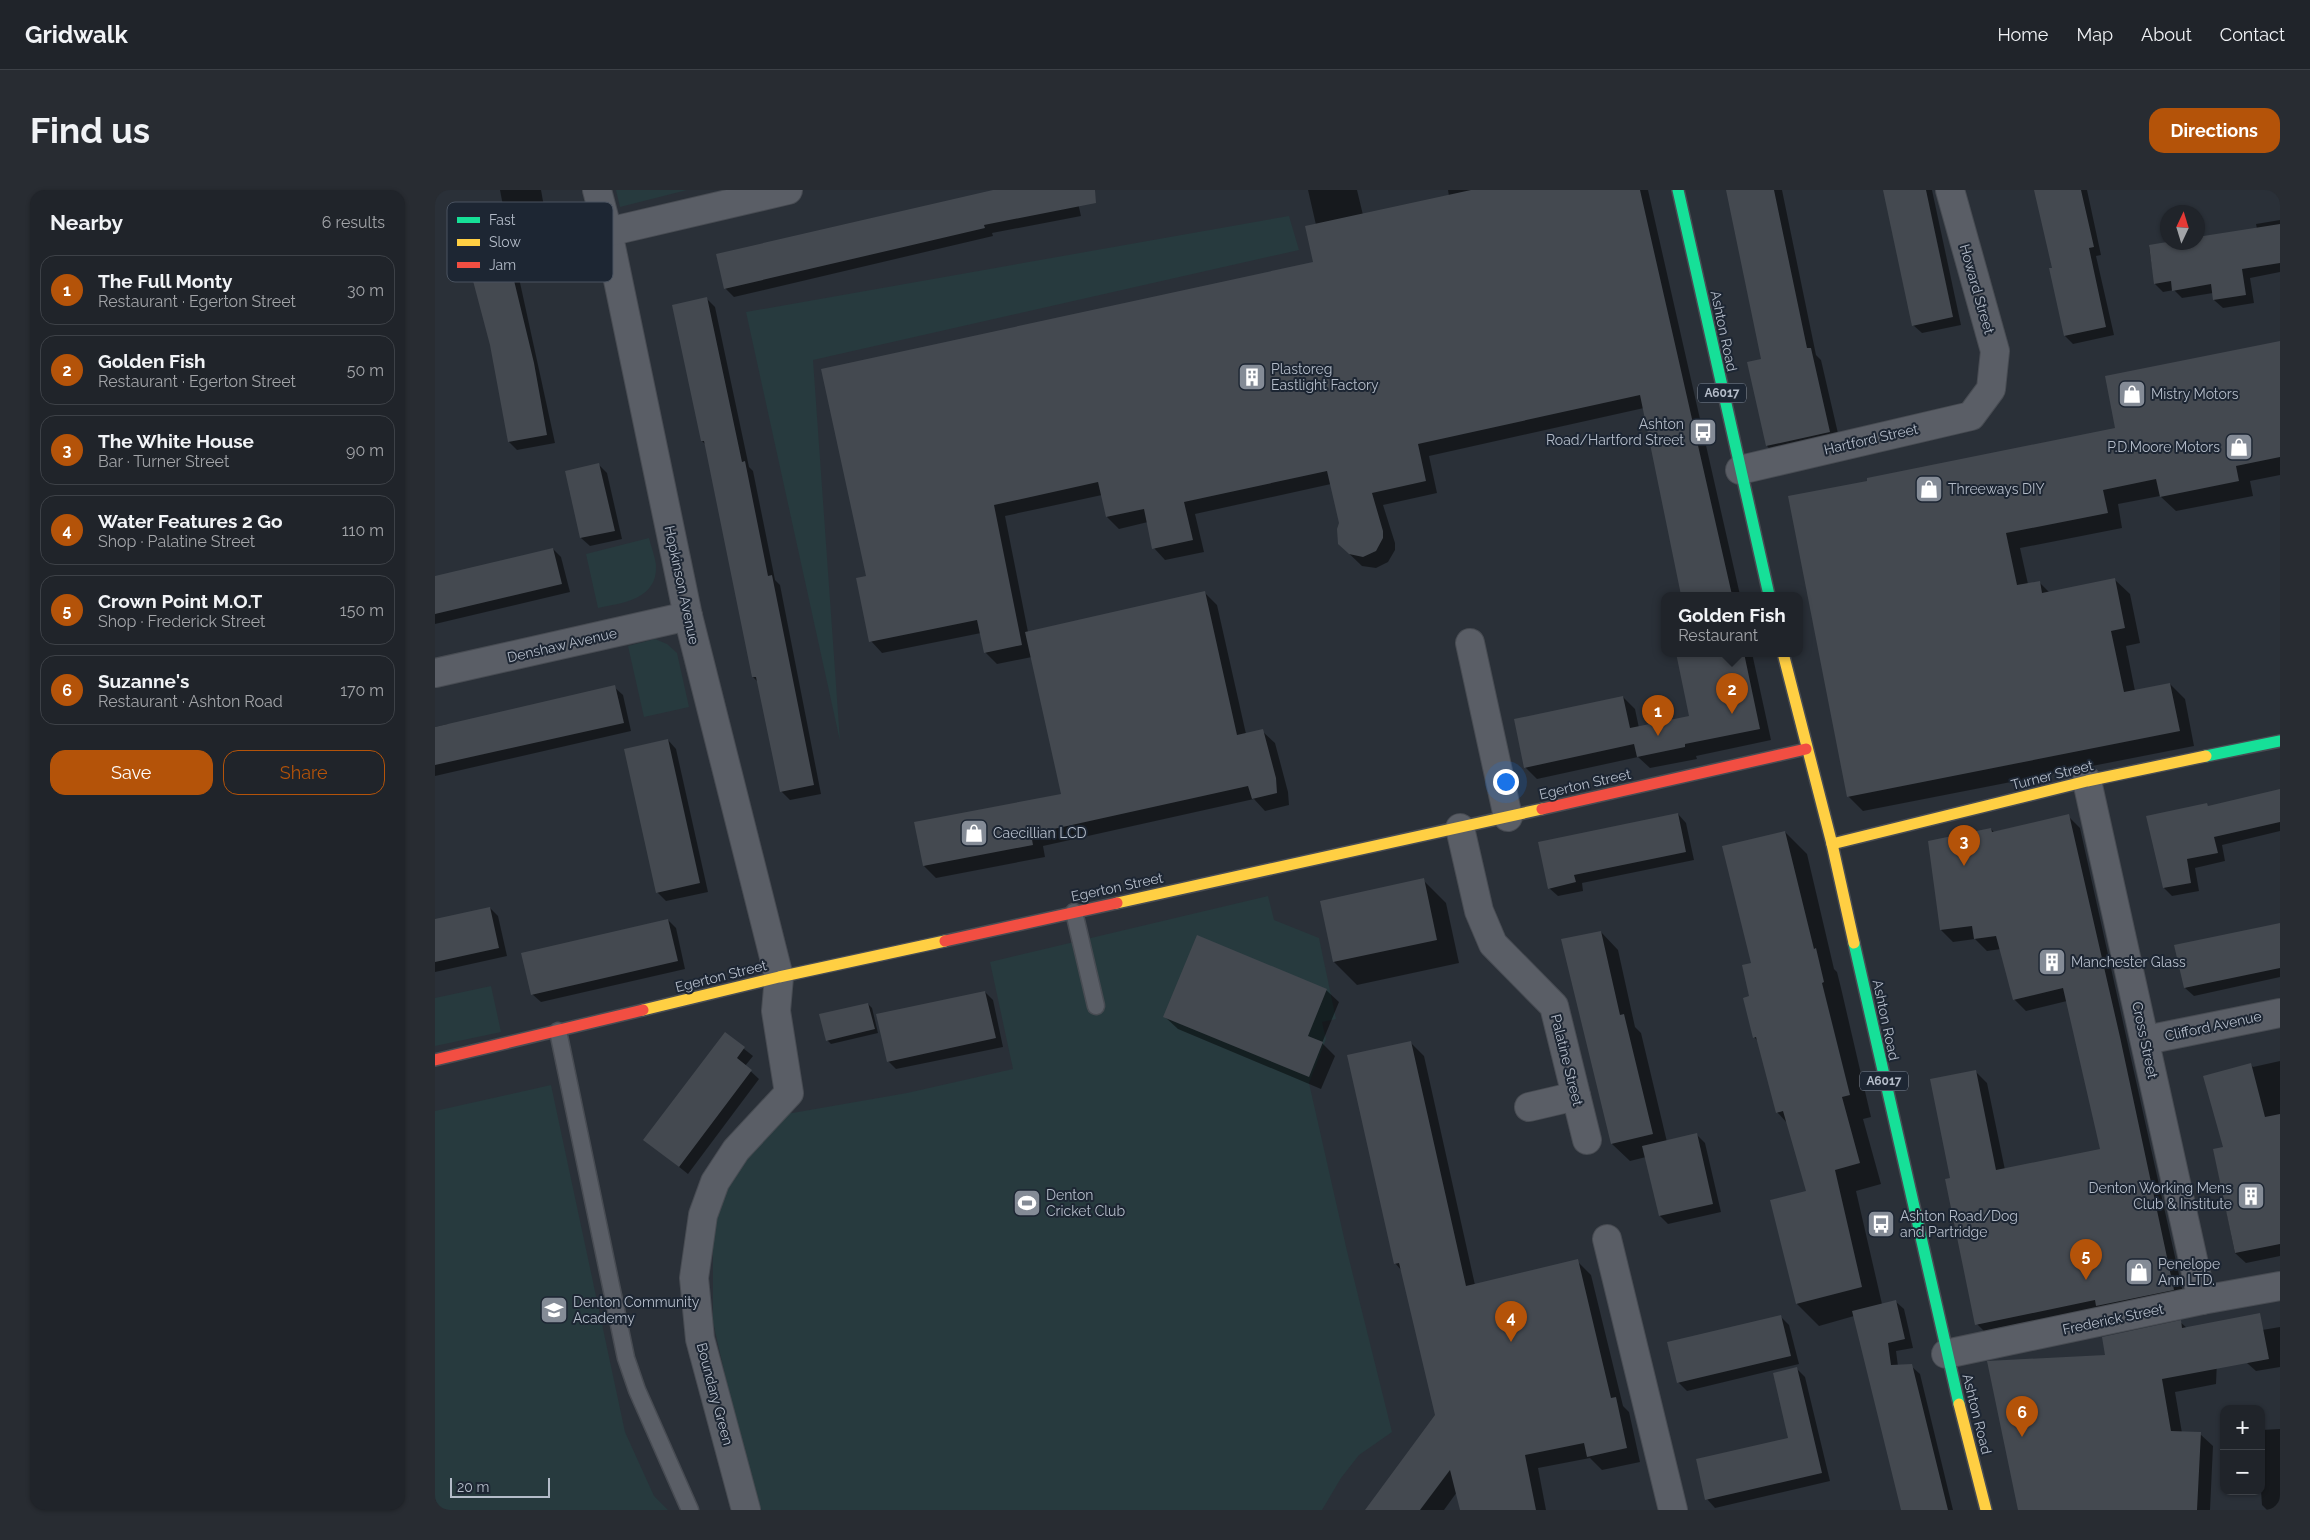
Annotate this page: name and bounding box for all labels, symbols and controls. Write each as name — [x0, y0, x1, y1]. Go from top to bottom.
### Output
text: Gridwalk — [25, 20, 128, 49]
text: Home — [1997, 24, 2048, 45]
text: Map — [2076, 24, 2113, 45]
text: About — [2141, 24, 2192, 45]
text: Contact — [2220, 24, 2285, 45]
button: Directions — [2149, 108, 2280, 153]
text: Find us — [30, 110, 150, 151]
legend — [447, 202, 613, 282]
north arrow — [2160, 205, 2205, 250]
text: Nearby — [50, 210, 123, 235]
text: Fast — [489, 212, 516, 228]
text: 6 results — [322, 213, 385, 232]
text: Slow — [489, 234, 521, 250]
street label: Howard Street — [1957, 242, 1998, 336]
text: Jam — [489, 257, 516, 273]
text: The Full Monty — [98, 270, 232, 292]
text: 1 — [63, 281, 71, 300]
text: 30 m — [347, 281, 384, 300]
street label: Ashton Road — [1708, 289, 1740, 373]
text: Restaurant · Egerton Street — [98, 292, 296, 311]
text: Golden Fish — [98, 350, 206, 372]
text: 2 — [62, 361, 72, 380]
text: 50 m — [347, 361, 384, 380]
place label: Plastoreg Eastlight Factory — [1271, 361, 1379, 393]
building icon: Plastoreg Eastlight Factory — [1237, 362, 1267, 392]
text: Restaurant · Egerton Street — [98, 372, 296, 391]
shop icon: Mistry Motors — [2117, 379, 2147, 409]
road number: A6017 — [1698, 384, 1746, 402]
place label: Mistry Motors — [2151, 386, 2239, 402]
place label: Ashton Road/Hartford Street — [1546, 416, 1684, 448]
bus stop icon: Ashton Road/Hartford Street — [1688, 417, 1718, 447]
street label: Hartford Street — [1822, 420, 1920, 458]
text: The White House — [98, 430, 254, 452]
shop icon: P.D.Moore Motors — [2224, 432, 2254, 462]
place label: P.D.Moore Motors — [2107, 439, 2220, 455]
text: 3 — [63, 441, 71, 460]
text: 90 m — [346, 441, 384, 460]
text: Bar · Turner Street — [98, 452, 229, 471]
shop icon: Threeways DIY — [1914, 474, 1944, 504]
place label: Threeways DIY — [1948, 481, 2045, 497]
text: Water Features 2 Go — [98, 510, 282, 532]
text: 4 — [62, 521, 72, 540]
text: 110 m — [342, 521, 384, 540]
street label: Hopkinson Avenue — [662, 524, 702, 646]
text: Shop · Palatine Street — [98, 532, 255, 551]
text: Crown Point M.O.T — [98, 590, 262, 612]
popup — [1661, 592, 1803, 657]
text: 5 — [63, 601, 71, 620]
text: 150 m — [340, 601, 384, 620]
text: Golden Fish — [1678, 604, 1786, 626]
text: Shop · Frederick Street — [98, 612, 265, 631]
street label: Denshaw Avenue — [506, 625, 618, 665]
text: Restaurant — [1678, 626, 1758, 645]
text: Suzanne's — [98, 670, 189, 692]
pin: 2 — [1716, 673, 1748, 714]
text: 6 — [62, 681, 72, 700]
text: 170 m — [340, 681, 384, 700]
text: Restaurant · Ashton Road — [98, 692, 283, 711]
pin: 1 — [1642, 695, 1674, 736]
button: Save — [50, 750, 213, 795]
button: Share — [223, 750, 385, 795]
street label: Turner Street — [2009, 757, 2095, 793]
street label: Egerton Street — [1538, 766, 1633, 802]
your location — [1493, 769, 1519, 795]
shop icon: Caecillian LCD — [959, 818, 989, 848]
place label: Caecillian LCD — [993, 825, 1087, 841]
pin: 3 — [1948, 825, 1980, 866]
street label: Egerton Street — [1070, 869, 1165, 905]
building icon: Manchester Glass — [2037, 947, 2067, 977]
place label: Manchester Glass — [2071, 954, 2186, 970]
street label: Egerton Street — [674, 957, 769, 995]
street label: Ashton Road — [1870, 978, 1902, 1062]
street label: Cross Street — [2129, 1000, 2161, 1080]
street label: Clifford Avenue — [2163, 1008, 2263, 1044]
street label: Palatine Street — [1548, 1012, 1586, 1108]
road number: A6017 — [1860, 1071, 1908, 1090]
place label: Denton Working Mens Club & Institute — [2088, 1180, 2232, 1212]
building icon: Denton Working Mens Club & Institute — [2236, 1181, 2266, 1211]
place label: Denton Cricket Club — [1046, 1187, 1125, 1219]
sports icon: Denton Cricket Club — [1012, 1188, 1042, 1218]
place label: Ashton Road/Dog and Partridge — [1900, 1208, 2018, 1240]
bus stop icon: Ashton Road/Dog and Partridge — [1866, 1209, 1896, 1239]
pin: 5 — [2070, 1239, 2102, 1280]
place label: Penelope Ann LTD. — [2158, 1256, 2220, 1288]
shop icon: Penelope Ann LTD. — [2124, 1257, 2154, 1287]
place label: Denton Community Academy — [573, 1294, 700, 1326]
school or university icon: Denton Community Academy — [539, 1295, 569, 1325]
street label: Frederick Street — [2061, 1300, 2165, 1338]
pin: 4 — [1495, 1301, 1527, 1342]
street label: Boundary Green — [694, 1341, 736, 1447]
street label: Ashton Road — [1959, 1372, 1995, 1456]
pin: 6 — [2006, 1396, 2038, 1437]
map controls — [2220, 1405, 2265, 1495]
button: + — [2220, 1405, 2265, 1450]
button: − — [2220, 1450, 2265, 1495]
scale bar — [450, 1475, 550, 1498]
text: 20 m — [457, 1479, 489, 1495]

